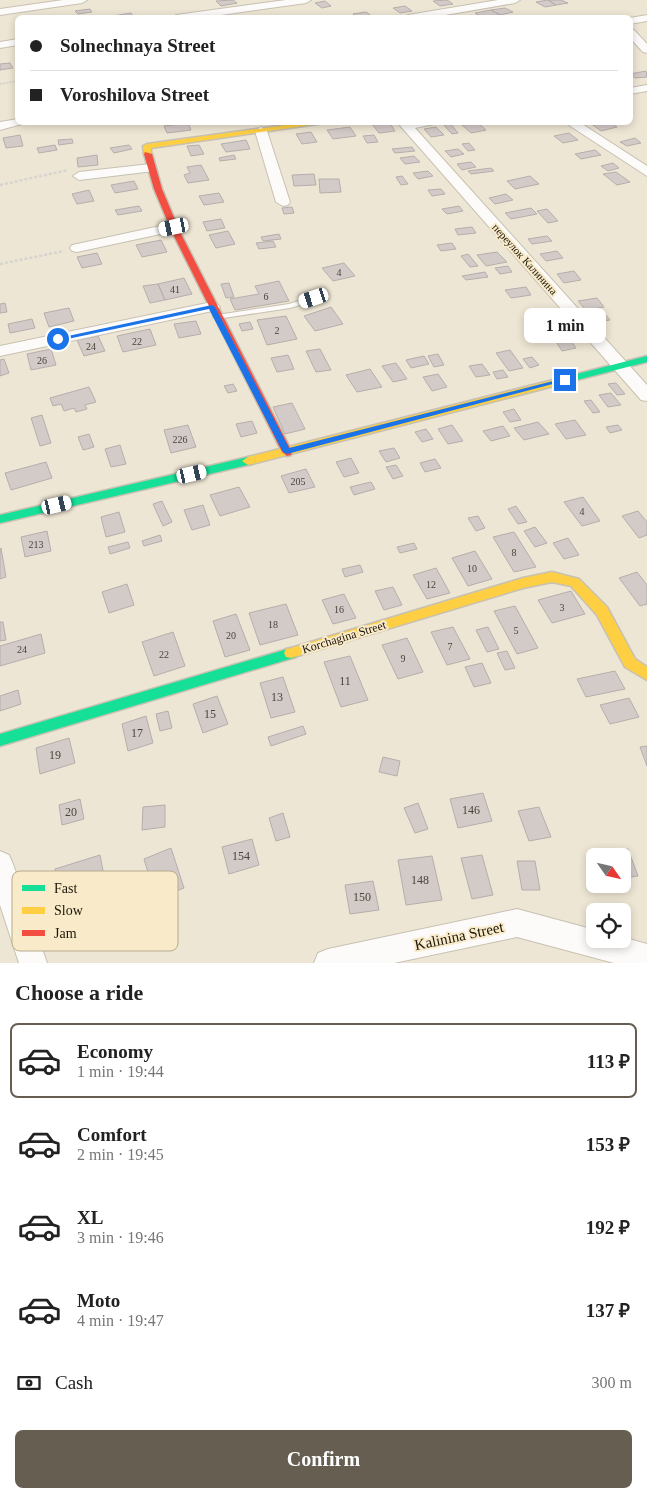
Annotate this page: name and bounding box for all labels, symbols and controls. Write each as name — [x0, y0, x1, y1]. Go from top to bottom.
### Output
text: Solnechnaya Street — [60, 35, 215, 56]
text: Voroshilova Street — [60, 84, 209, 105]
car — [157, 217, 190, 237]
street label: переулок Калинина — [490, 221, 560, 297]
house number: 4 — [337, 267, 342, 278]
house number: 41 — [170, 284, 180, 295]
car — [297, 286, 330, 310]
house number: 6 — [264, 291, 269, 302]
callout: 1 min — [524, 308, 606, 342]
text: 1 min — [546, 317, 584, 334]
house number: 2 — [275, 325, 280, 336]
route start — [47, 328, 69, 350]
house number: 22 — [132, 336, 142, 347]
house number: 24 — [86, 341, 96, 352]
house number: 26 — [37, 355, 47, 366]
route end — [554, 369, 576, 391]
house number: 226 — [173, 434, 188, 445]
car — [175, 463, 208, 485]
house number: 205 — [291, 476, 306, 487]
car — [40, 494, 73, 516]
house number: 4 — [580, 506, 585, 517]
house number: 213 — [29, 539, 44, 550]
house number: 8 — [512, 547, 517, 558]
house number: 10 — [467, 563, 477, 574]
house number: 12 — [426, 579, 436, 590]
house number: 3 — [560, 602, 565, 613]
house number: 16 — [334, 604, 344, 615]
street label: Korchagina Street — [300, 617, 388, 656]
house number: 18 — [268, 619, 278, 630]
house number: 5 — [514, 625, 519, 636]
house number: 20 — [226, 630, 236, 641]
house number: 7 — [448, 641, 453, 652]
house number: 24 — [17, 644, 27, 655]
house number: 22 — [159, 649, 169, 660]
house number: 9 — [401, 653, 406, 664]
house number: 11 — [339, 674, 351, 688]
house number: 13 — [271, 690, 283, 704]
house number: 15 — [204, 707, 216, 721]
house number: 17 — [131, 726, 143, 740]
house number: 19 — [49, 748, 61, 762]
house number: 146 — [462, 803, 480, 817]
house number: 20 — [65, 805, 77, 819]
north arrow — [586, 848, 631, 892]
map controls — [586, 848, 631, 948]
house number: 154 — [232, 849, 250, 863]
legend — [12, 871, 178, 951]
house number: 148 — [411, 873, 429, 887]
text: Fast — [54, 881, 77, 896]
house number: 150 — [353, 890, 371, 904]
text: Slow — [54, 903, 84, 918]
button: locate — [586, 903, 631, 948]
street label: Kalinina Street — [413, 919, 506, 953]
text: Jam — [54, 926, 77, 941]
text: Choose a ride — [15, 980, 143, 1005]
icon: car — [17, 1038, 62, 1083]
text: Economy — [77, 1041, 153, 1062]
text: 113 ₽ — [587, 1051, 630, 1072]
text: 1 min · 19:44 — [77, 1063, 164, 1080]
icon: car — [17, 1121, 62, 1166]
text: Comfort — [77, 1124, 147, 1145]
text: 153 ₽ — [586, 1134, 630, 1155]
text: 2 min · 19:45 — [77, 1146, 164, 1163]
icon: car — [17, 1204, 62, 1249]
text: XL — [77, 1207, 103, 1228]
text: 192 ₽ — [586, 1217, 630, 1238]
text: 3 min · 19:46 — [77, 1229, 164, 1246]
icon: car — [17, 1287, 62, 1332]
text: Moto — [77, 1290, 120, 1311]
text: 137 ₽ — [586, 1300, 630, 1321]
text: 4 min · 19:47 — [77, 1312, 164, 1329]
icon: cash — [15, 1369, 43, 1397]
text: Cash — [55, 1372, 93, 1393]
text: 300 m — [592, 1374, 632, 1391]
button: Confirm — [15, 1430, 632, 1488]

